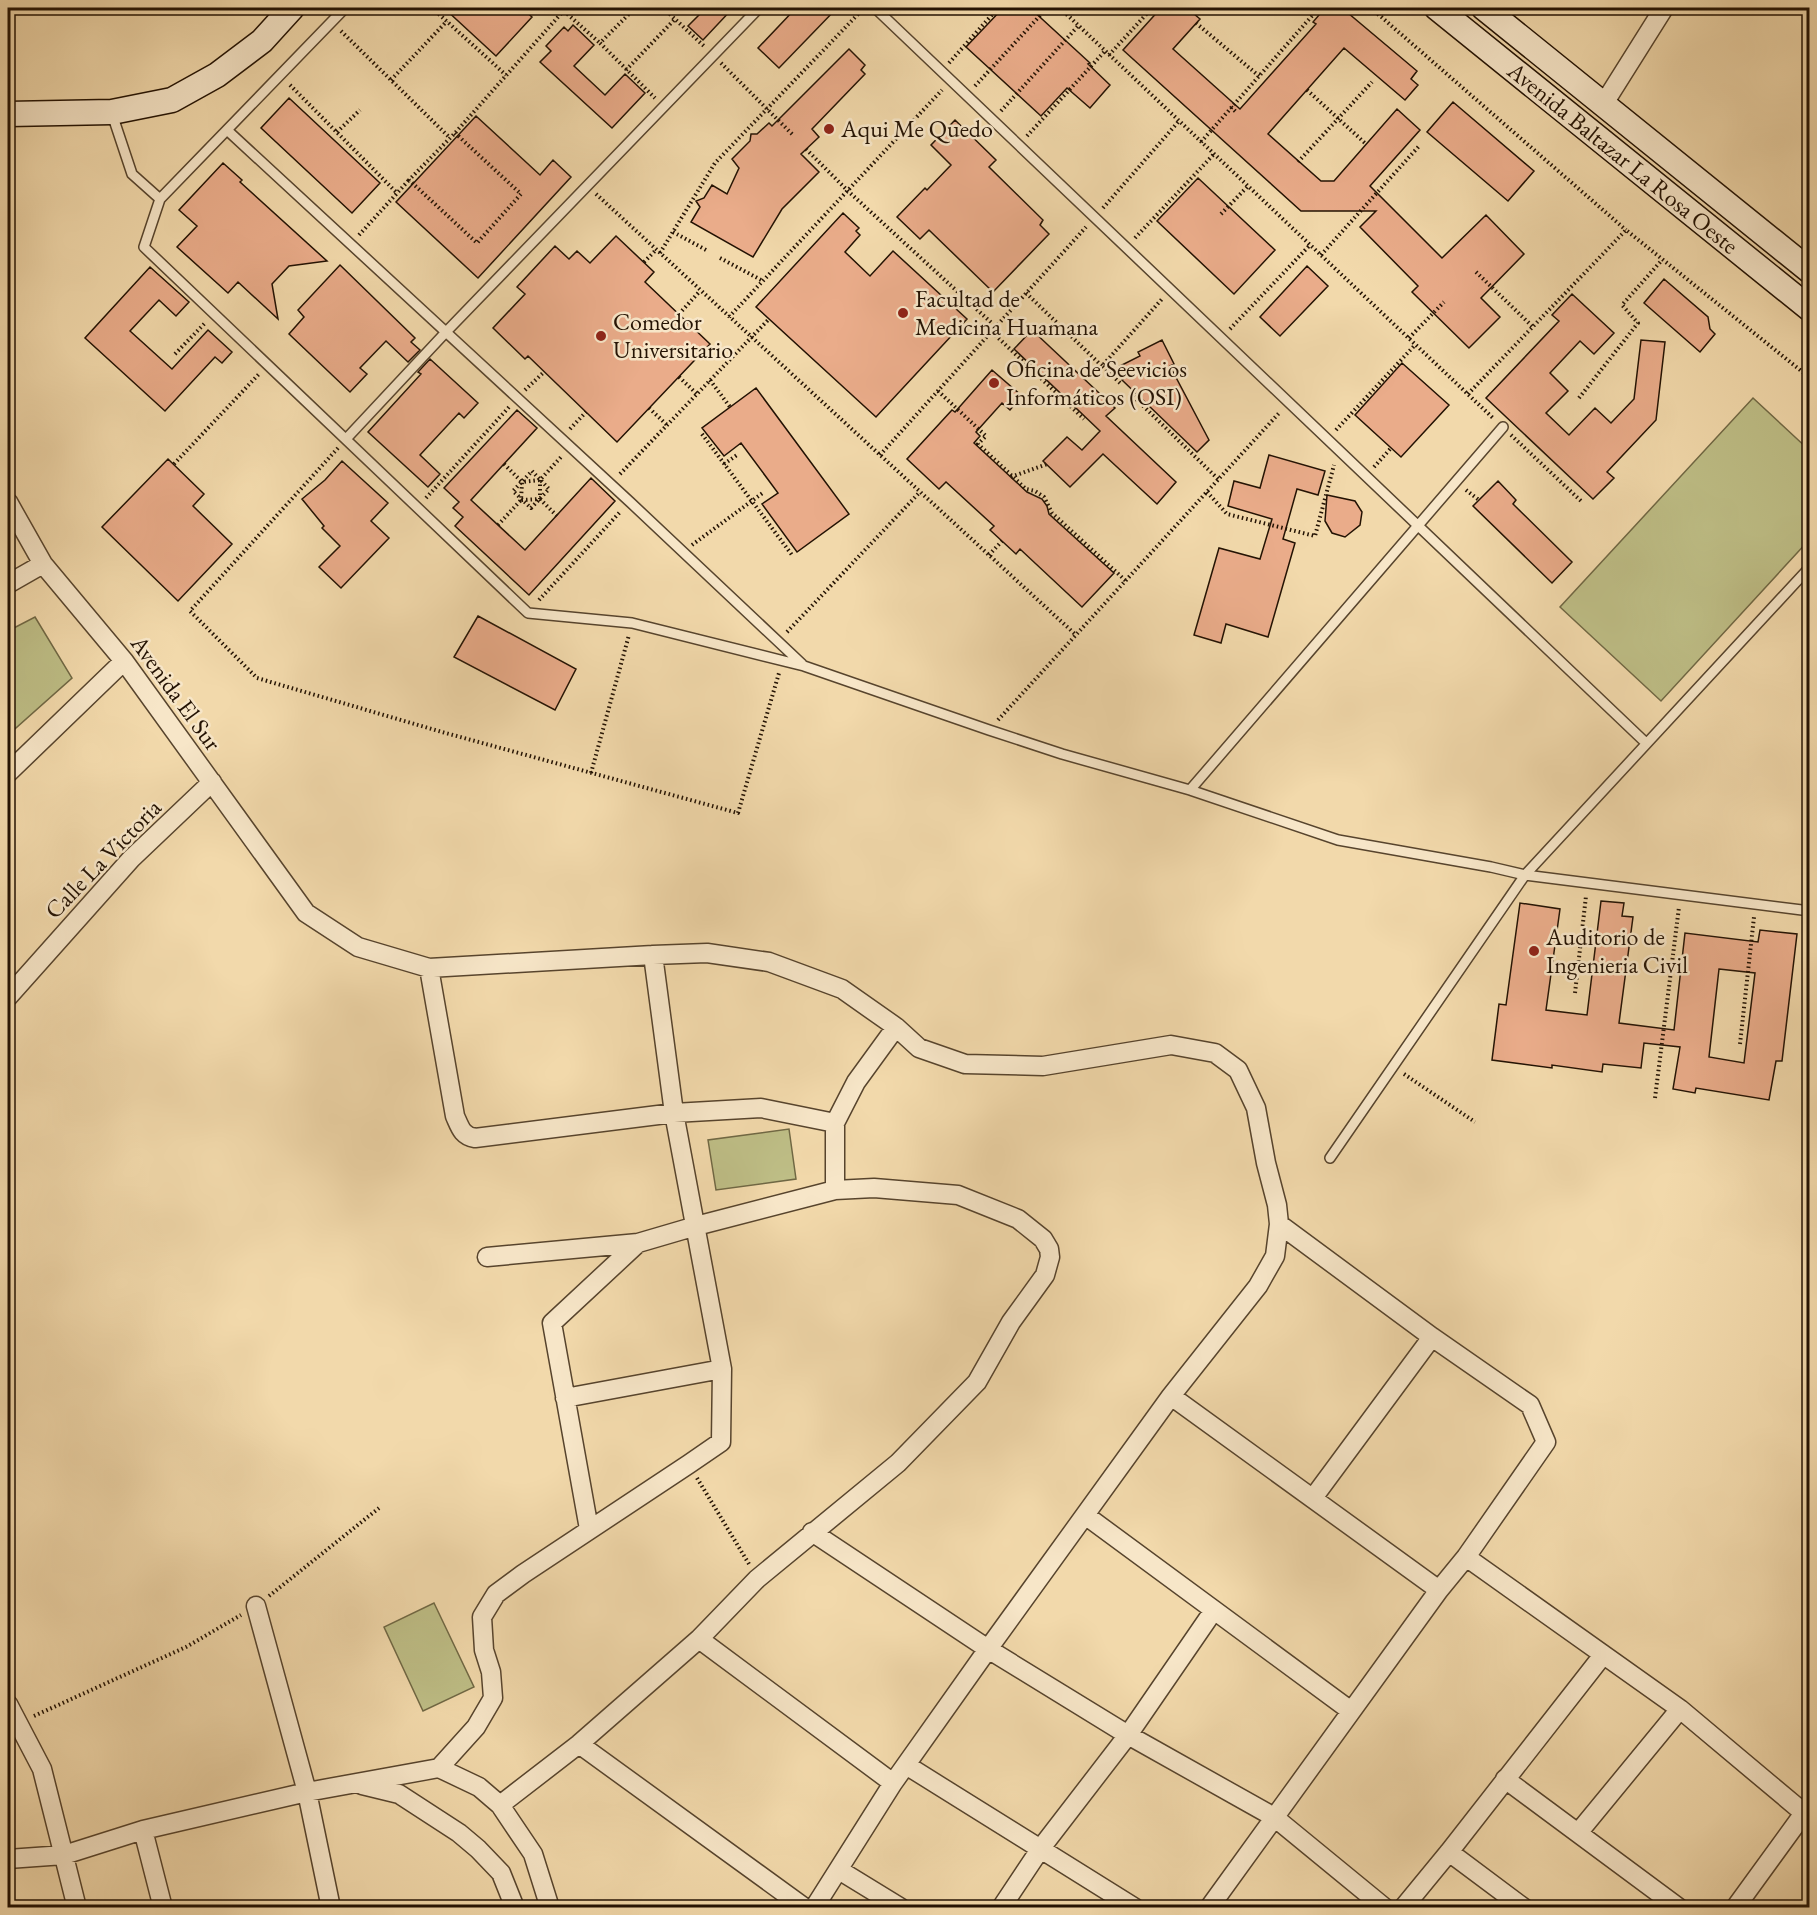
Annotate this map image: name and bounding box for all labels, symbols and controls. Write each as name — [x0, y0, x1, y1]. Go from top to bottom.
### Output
street label: Avenida Baltazar La Rosa Oeste — [1501, 54, 1745, 260]
place label: Aqui Me Quedo — [840, 113, 993, 144]
marker: Aqui Me Quedo — [822, 122, 836, 136]
place label: Facultad de Medicina Huamana — [915, 283, 1099, 342]
place label: Comedor Universitario — [613, 306, 733, 365]
marker: Facultad de Medicina Huamana — [896, 306, 910, 320]
marker: Comedor Universitario — [594, 329, 608, 343]
place label: Oficina de Seevicios Informáticos (OSI) — [1006, 353, 1187, 412]
marker: Oficina de Seevicios Informáticos (OSI) — [987, 376, 1001, 390]
street label: Avenida El Sur — [124, 628, 229, 757]
street label: Calle La Victoria — [38, 792, 168, 925]
place label: Auditorio de Ingenieria Civil — [1545, 921, 1688, 980]
marker: Auditorio de Ingenieria Civil — [1527, 944, 1541, 958]

